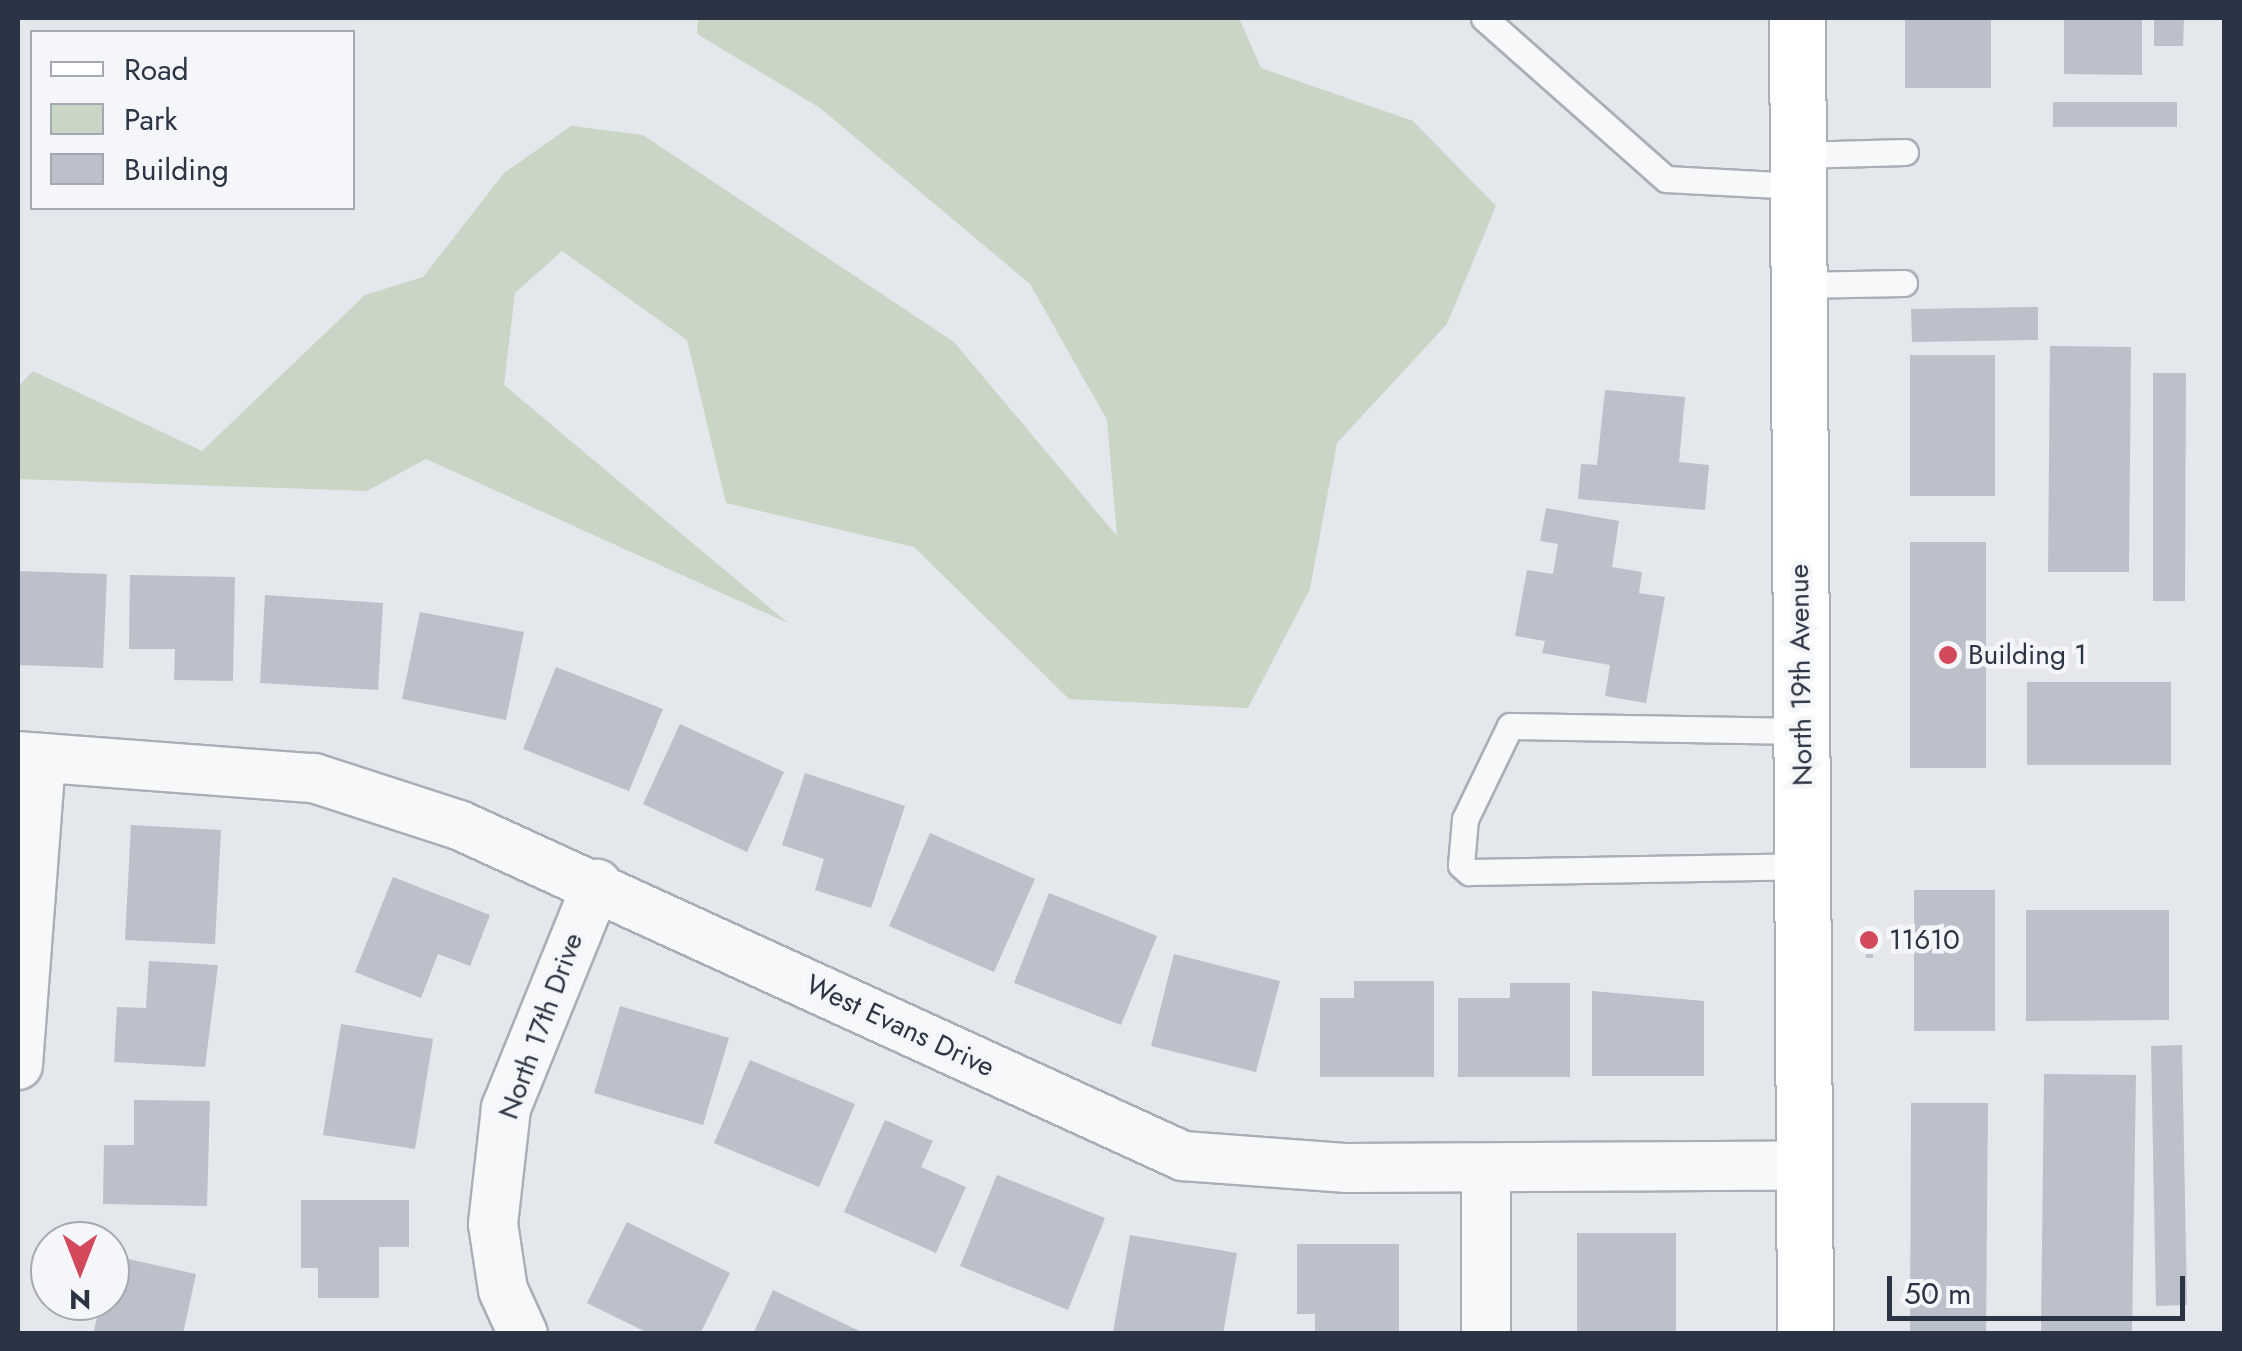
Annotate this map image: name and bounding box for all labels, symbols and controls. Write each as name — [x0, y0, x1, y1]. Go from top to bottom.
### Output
legend — [30, 30, 355, 210]
text: Road — [124, 48, 189, 91]
text: Park — [124, 98, 177, 141]
text: Building — [124, 148, 229, 191]
street label: North 19th Avenue — [1782, 564, 1820, 786]
place label: Building 1 — [1968, 638, 2087, 672]
marker: Building 1 — [1937, 644, 1959, 666]
place label: 11610 — [1889, 923, 1960, 957]
street label: North 17th Drive — [492, 928, 590, 1124]
marker: 11610 — [1858, 929, 1880, 951]
street label: West Evans Drive — [800, 968, 1000, 1084]
north arrow — [30, 1221, 130, 1321]
scale bar — [1892, 1256, 2190, 1318]
text: 50 m — [1904, 1272, 1971, 1315]
text: N — [69, 1279, 91, 1320]

